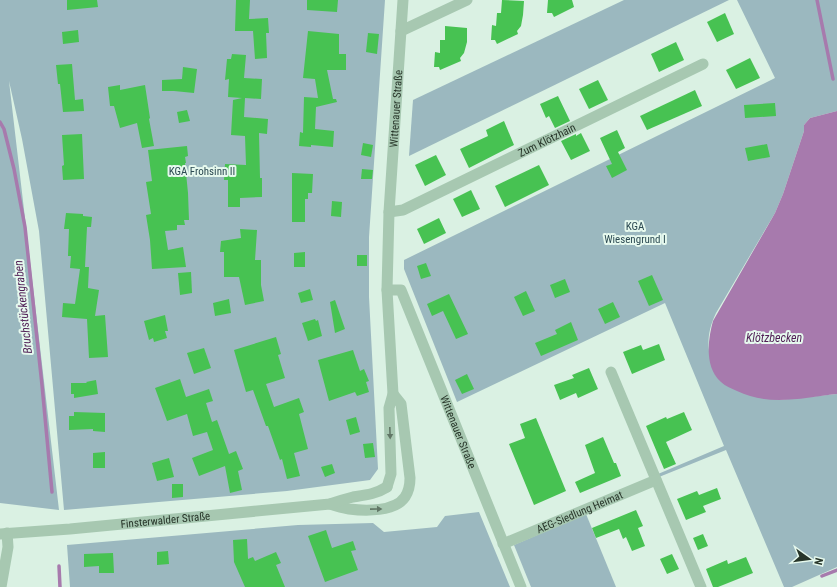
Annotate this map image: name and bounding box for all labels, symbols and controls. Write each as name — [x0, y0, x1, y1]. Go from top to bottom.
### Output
street label: Wittenauer Straße — [387, 69, 405, 148]
street label: Zum Klötzhain — [516, 121, 578, 160]
park label: KGA Frohsinn II — [169, 165, 235, 178]
park label: KGA Wiesengrund I — [604, 220, 666, 246]
water label: Bruchstückengraben — [11, 259, 35, 354]
water label: Klötzbecken — [746, 331, 802, 345]
street label: Wittenauer Straße — [437, 393, 478, 471]
one-way arrow — [387, 427, 393, 440]
street label: AEG-Siedlung Heimat — [535, 489, 625, 536]
one-way arrow — [370, 506, 383, 512]
street label: Finsterwalder Straße — [120, 510, 211, 531]
north arrow — [789, 539, 829, 579]
text: N — [811, 556, 825, 566]

